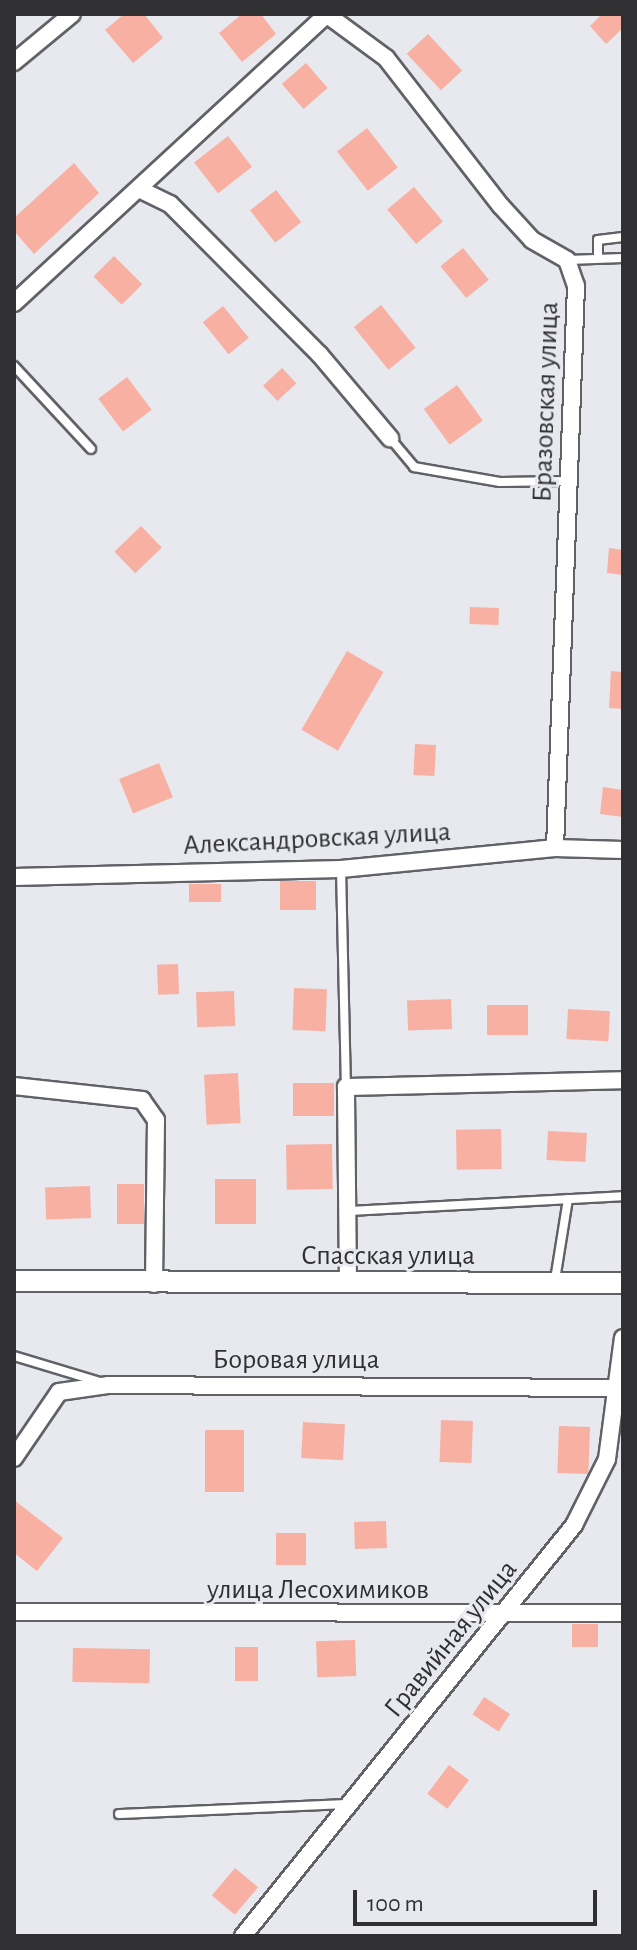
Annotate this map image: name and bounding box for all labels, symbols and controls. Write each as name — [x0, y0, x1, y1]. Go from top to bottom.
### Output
street label: Бразовская улица — [526, 301, 566, 503]
street label: Александровская улица — [182, 815, 452, 863]
street label: Спасская улица — [301, 1239, 475, 1273]
street label: Боровая улица — [213, 1343, 379, 1377]
street label: Гравийная улица — [377, 1553, 525, 1725]
street label: улица Лесохимиков — [207, 1573, 429, 1607]
scale bar — [357, 1874, 601, 1924]
text: 100 m — [367, 1892, 424, 1916]

